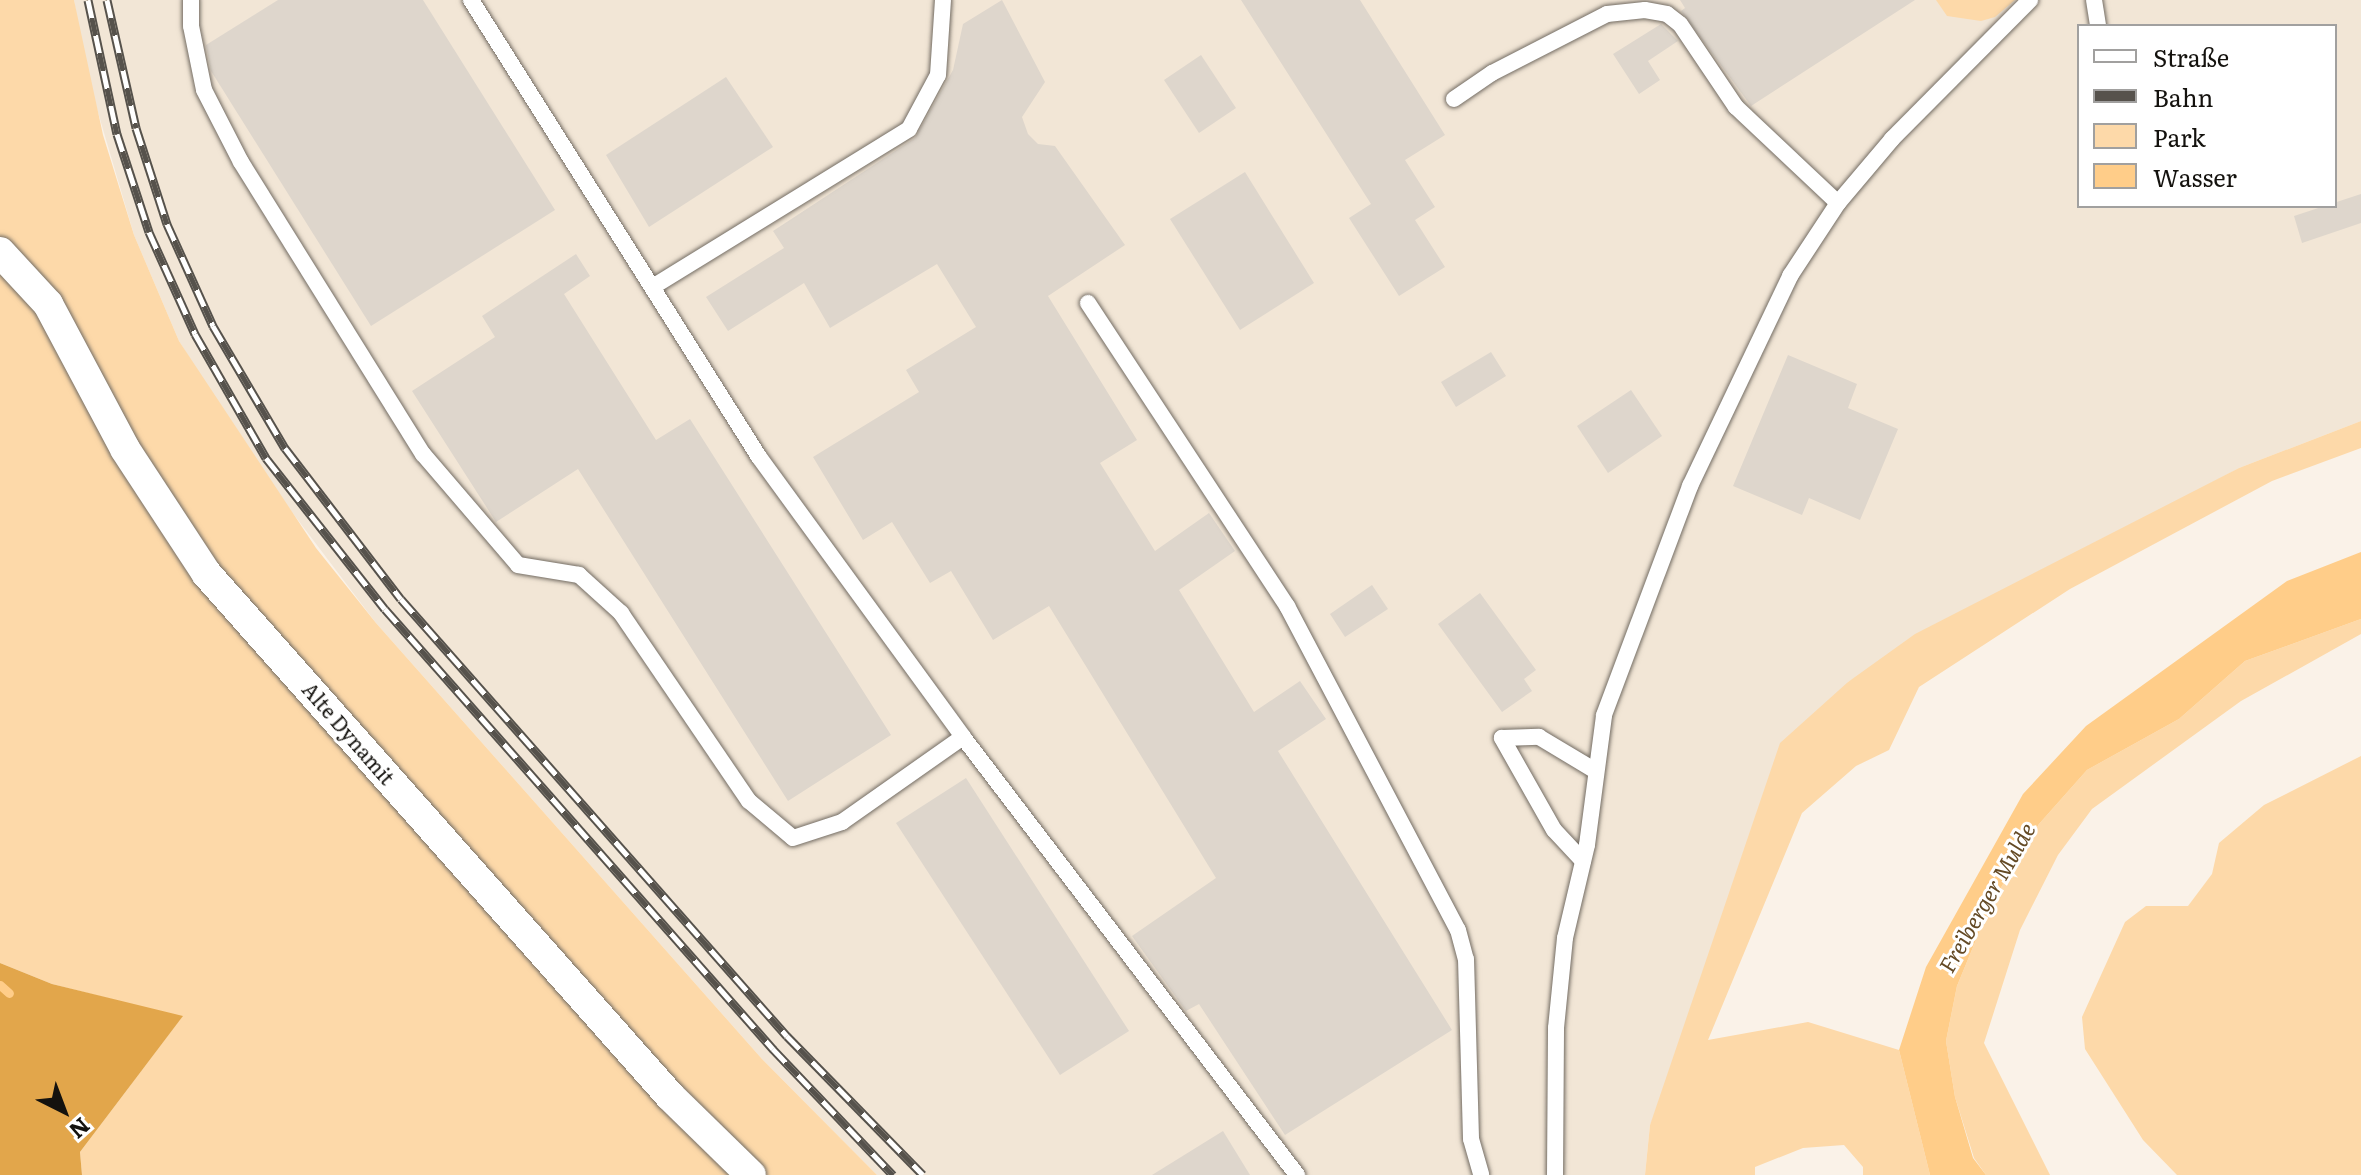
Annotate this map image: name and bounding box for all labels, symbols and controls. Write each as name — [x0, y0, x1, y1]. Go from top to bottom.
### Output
legend — [2077, 24, 2337, 208]
text: Straße — [2153, 39, 2229, 74]
text: Bahn — [2153, 79, 2213, 114]
text: Park — [2153, 119, 2206, 154]
text: Wasser — [2153, 159, 2237, 194]
street label: Alte Dynamit — [298, 677, 400, 789]
water label: Freiberger Mulde — [1932, 817, 2040, 977]
north arrow — [24, 1071, 104, 1151]
text: N — [62, 1111, 98, 1148]

